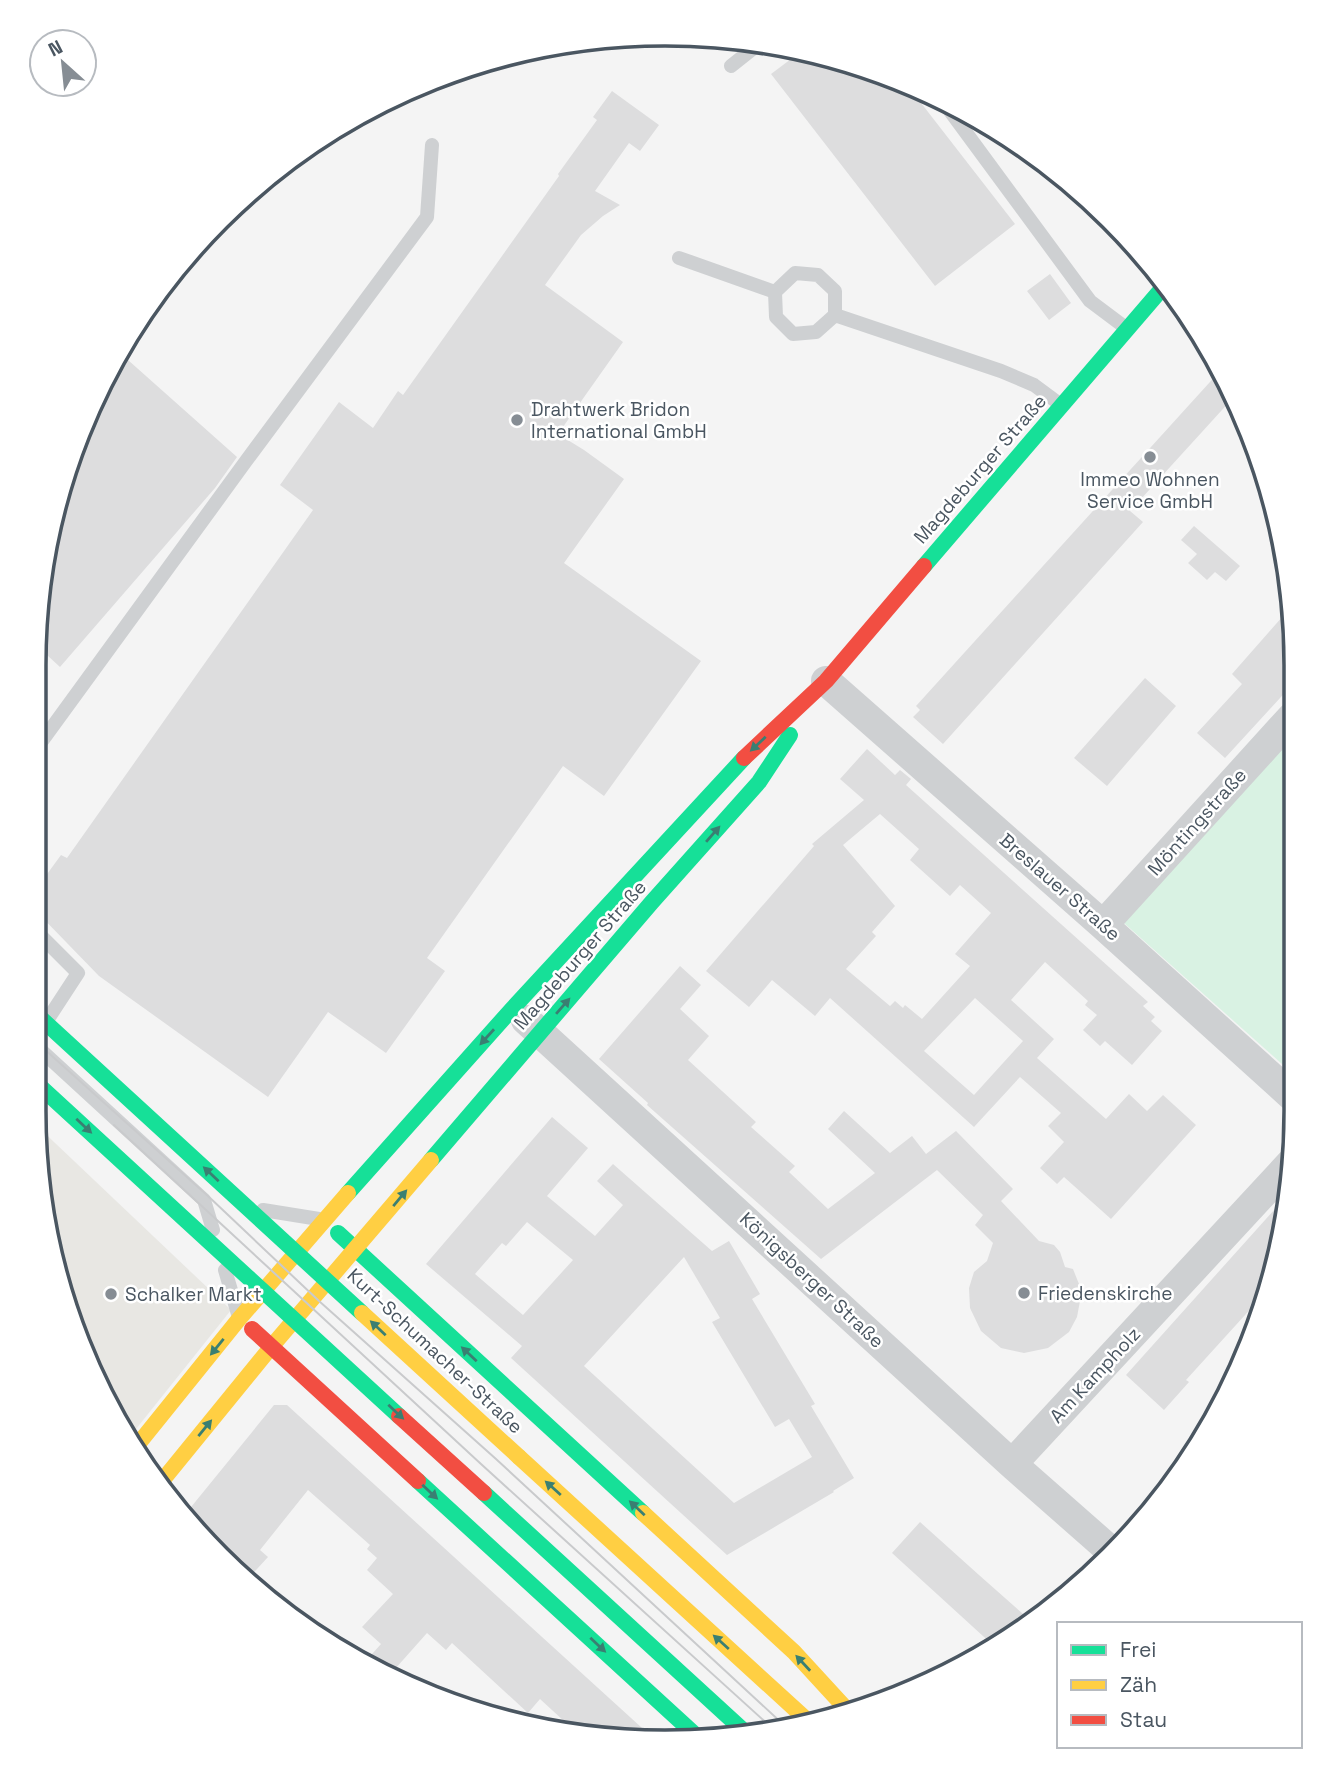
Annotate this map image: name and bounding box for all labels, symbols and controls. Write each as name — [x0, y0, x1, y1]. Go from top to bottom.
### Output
north arrow — [28, 28, 98, 98]
text: N — [44, 34, 67, 62]
street label: Magdeburger Straße — [908, 389, 1052, 549]
place label: Drahtwerk Bridon International GmbH — [531, 397, 707, 444]
marker: Drahtwerk Bridon International GmbH — [509, 412, 525, 428]
marker: Immeo Wohnen Service GmbH — [1142, 449, 1158, 465]
place label: Immeo Wohnen Service GmbH — [1080, 467, 1220, 514]
one-way arrow — [750, 736, 767, 752]
street label: Möntingstraße — [1142, 763, 1252, 881]
one-way arrow — [705, 825, 721, 843]
street label: Breslauer Straße — [994, 828, 1126, 946]
street label: Magdeburger Straße — [508, 875, 652, 1035]
one-way arrow — [555, 997, 570, 1014]
one-way arrow — [479, 1028, 495, 1046]
one-way arrow — [75, 1117, 92, 1133]
one-way arrow — [202, 1166, 220, 1182]
one-way arrow — [392, 1189, 407, 1206]
street label: Königsberger Straße — [735, 1207, 889, 1353]
street label: Kurt-Schumacher-Straße — [342, 1263, 528, 1439]
place label: Friedenskirche — [1038, 1281, 1172, 1306]
place label: Schalker Markt — [125, 1282, 262, 1307]
marker: Friedenskirche — [1016, 1285, 1032, 1301]
marker: Schalker Markt — [103, 1286, 119, 1302]
one-way arrow — [369, 1320, 387, 1336]
street label: Am Kampholz — [1044, 1322, 1146, 1428]
one-way arrow — [209, 1337, 224, 1355]
one-way arrow — [460, 1346, 478, 1362]
one-way arrow — [387, 1404, 405, 1420]
one-way arrow — [197, 1419, 212, 1436]
one-way arrow — [545, 1481, 562, 1497]
one-way arrow — [421, 1483, 438, 1499]
one-way arrow — [628, 1500, 646, 1516]
legend — [1057, 1622, 1302, 1748]
one-way arrow — [712, 1634, 730, 1650]
text: Frei — [1120, 1636, 1156, 1663]
one-way arrow — [589, 1637, 606, 1653]
one-way arrow — [796, 1655, 812, 1672]
text: Zäh — [1120, 1671, 1157, 1698]
text: Stau — [1120, 1706, 1167, 1733]

